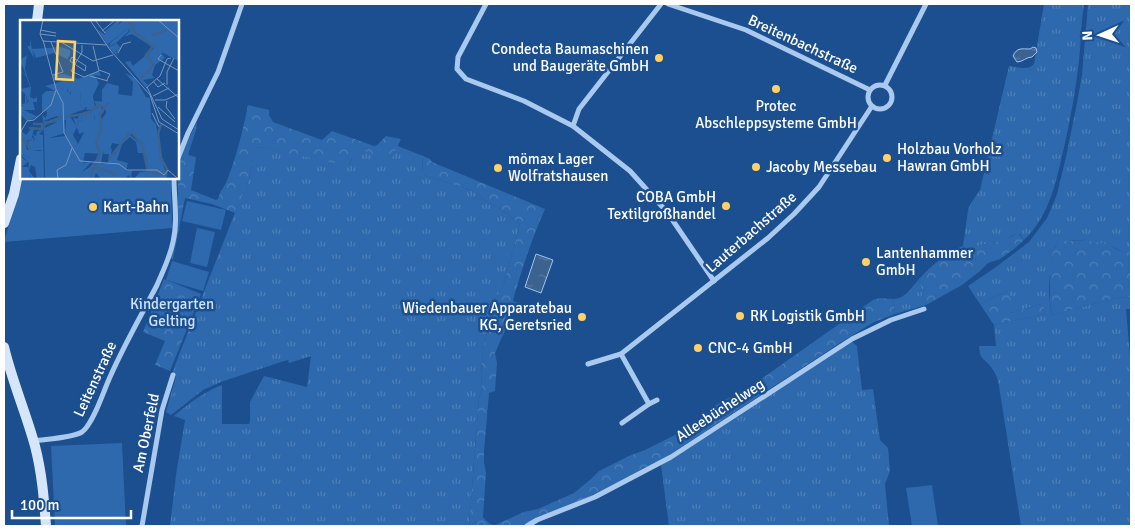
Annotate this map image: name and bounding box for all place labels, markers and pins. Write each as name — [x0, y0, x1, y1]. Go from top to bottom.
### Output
place label: Condecta Baumaschinen und Baugeräte GmbH — [491, 40, 649, 75]
marker: Condecta Baumaschinen und Baugeräte GmbH — [653, 52, 665, 64]
marker: Protec Abschleppsysteme GmbH — [770, 83, 782, 95]
place label: Protec Abschleppsysteme GmbH — [695, 97, 857, 132]
place label: Holzbau Vorholz Hawran GmbH — [897, 140, 1002, 175]
place label: mömax Lager Wolfratshausen — [508, 150, 608, 185]
marker: Holzbau Vorholz Hawran GmbH — [881, 152, 893, 164]
place label: Jacoby Messebau — [766, 158, 877, 176]
marker: Jacoby Messebau — [750, 161, 762, 173]
marker: mömax Lager Wolfratshausen — [492, 162, 504, 174]
place label: COBA GmbH Textilgroßhandel — [608, 188, 716, 223]
place label: Kart-Bahn — [103, 198, 169, 216]
marker: COBA GmbH Textilgroßhandel — [720, 200, 732, 212]
marker: Kart-Bahn — [87, 201, 99, 213]
place label: Lantenhammer GmbH — [876, 244, 973, 279]
marker: Lantenhammer GmbH — [860, 256, 872, 268]
place label: Wiedenbauer Apparatebau KG, Geretsried — [402, 299, 572, 334]
place label: RK Logistik GmbH — [750, 307, 865, 325]
marker: RK Logistik GmbH — [734, 310, 746, 322]
marker: Wiedenbauer Apparatebau KG, Geretsried — [576, 311, 588, 323]
place label: CNC-4 GmbH — [708, 339, 793, 357]
marker: CNC-4 GmbH — [692, 342, 704, 354]

